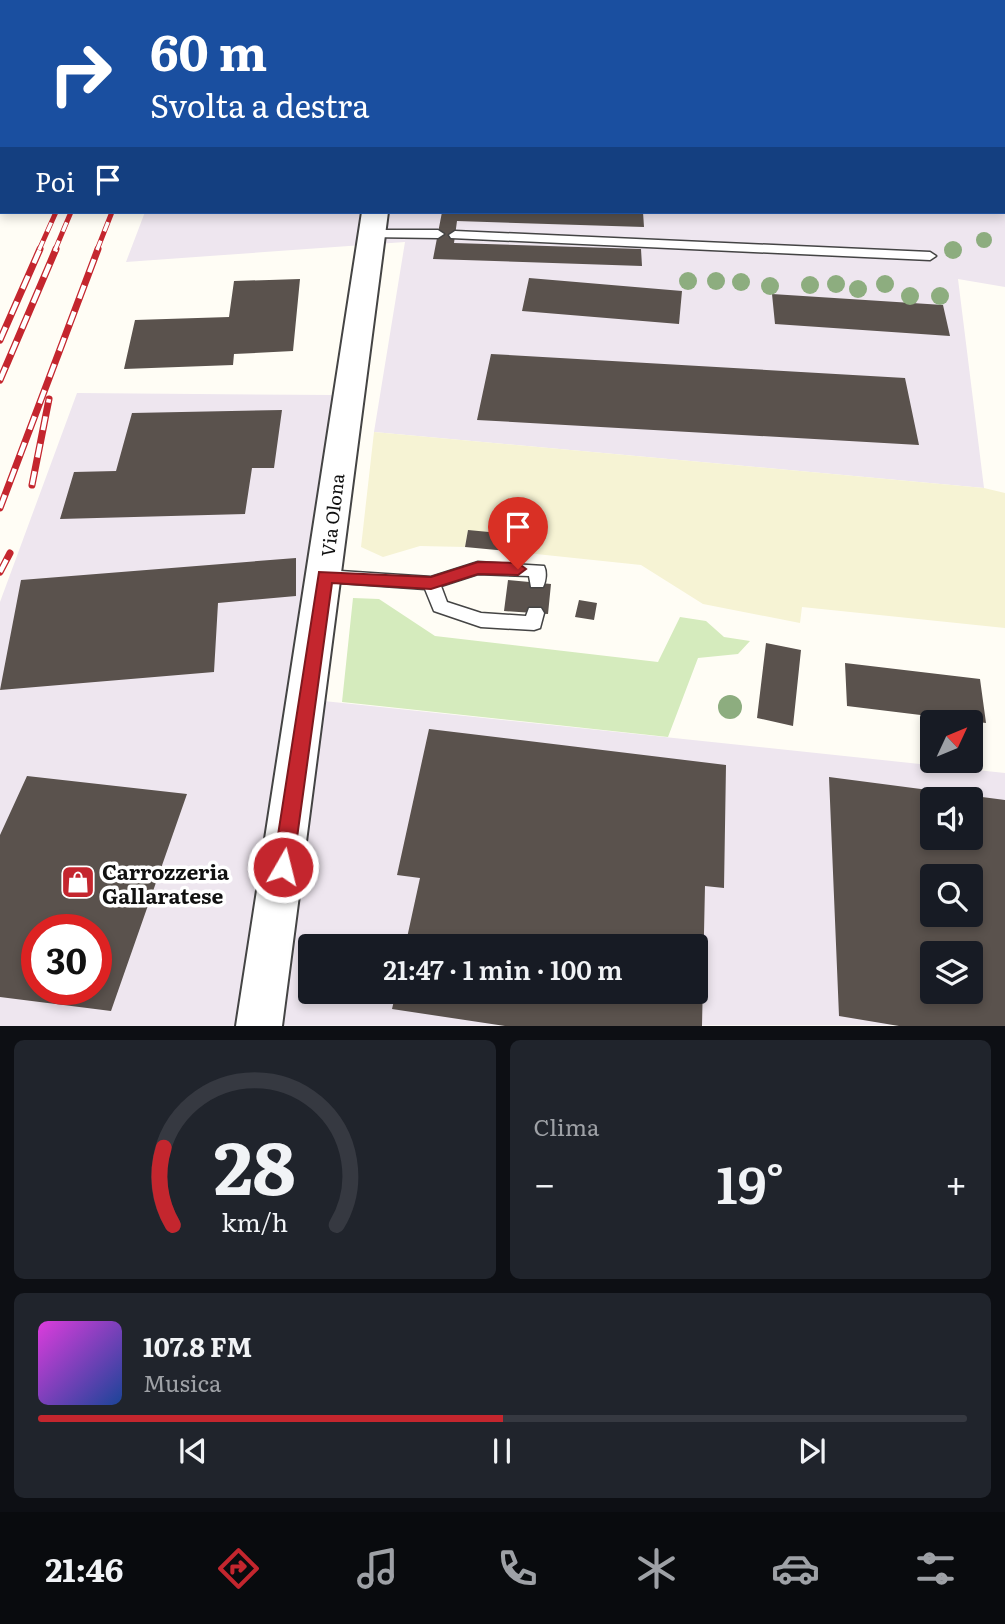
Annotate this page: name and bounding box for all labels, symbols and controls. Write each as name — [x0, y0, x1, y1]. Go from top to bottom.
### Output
text: 60 m — [150, 13, 267, 86]
icon: right — [35, 28, 126, 119]
text: Svolta a destra — [150, 80, 369, 128]
text: Poi — [35, 161, 75, 200]
icon: arrive — [89, 161, 127, 199]
street label: Via Olona — [314, 472, 351, 558]
pin — [488, 497, 548, 569]
icon: arrive — [499, 508, 537, 546]
north arrow — [920, 710, 984, 774]
map controls — [920, 710, 983, 1004]
button: sound — [920, 787, 983, 850]
position arrow — [246, 830, 320, 904]
place label: Carrozzeria Gallaratese — [102, 855, 230, 910]
shop icon: Carrozzeria Gallaratese — [59, 863, 97, 901]
button: search — [920, 864, 983, 927]
speed limit sign: 30 — [21, 914, 112, 1005]
button: layers — [920, 941, 983, 1004]
text: 21:47 · 1 min · 100 m — [383, 949, 623, 988]
text: Clima — [534, 1109, 599, 1143]
text: 28 — [214, 1110, 296, 1218]
text: 19° — [716, 1143, 784, 1220]
text: − — [534, 1153, 556, 1210]
text: + — [945, 1153, 967, 1210]
text: km/h — [221, 1203, 288, 1240]
text: 107.8 FM — [143, 1326, 252, 1365]
text: Musica — [143, 1365, 221, 1399]
icon: previous — [174, 1432, 212, 1470]
icon: pause — [483, 1432, 521, 1470]
icon: next — [793, 1432, 831, 1470]
text: 21:46 — [45, 1544, 124, 1592]
icon: directions — [214, 1544, 263, 1593]
icon: music — [353, 1544, 402, 1593]
icon: phone — [493, 1544, 542, 1593]
icon: climate — [632, 1544, 681, 1593]
icon: car — [771, 1544, 820, 1593]
icon: filters — [911, 1544, 960, 1593]

